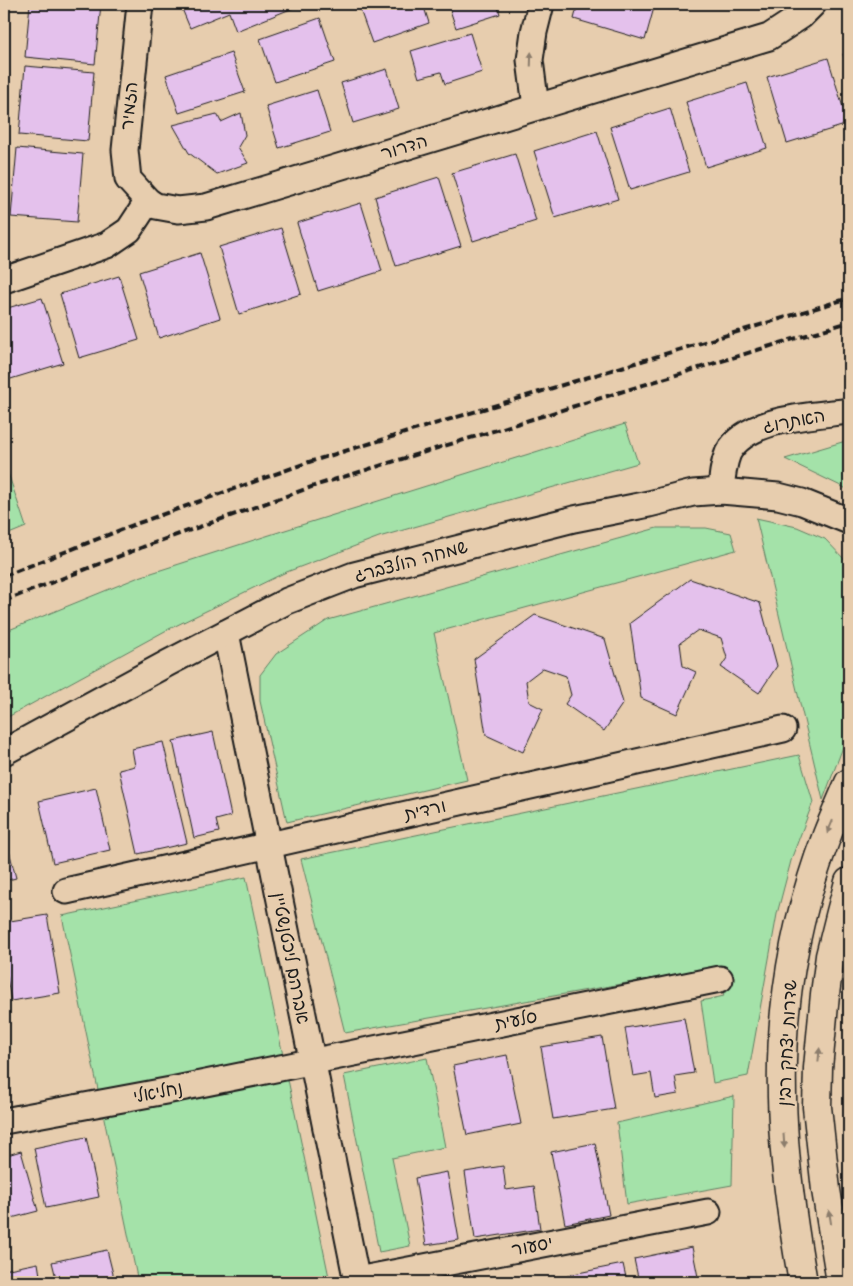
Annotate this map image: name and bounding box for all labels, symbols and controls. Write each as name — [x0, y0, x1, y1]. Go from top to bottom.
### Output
one-way arrow — [527, 51, 535, 67]
street label: הזמיר — [112, 80, 143, 131]
street label: הדרור — [377, 126, 430, 165]
street label: האתרוג — [760, 400, 827, 439]
street label: שמחה הולצברג — [351, 531, 470, 588]
street label: ורדית — [400, 791, 448, 827]
one-way arrow — [826, 820, 834, 834]
street label: אברהם ליכטנשטיין — [266, 890, 319, 1026]
street label: שדרות יצחק רבין — [769, 979, 802, 1107]
street label: סלעית — [491, 1001, 539, 1036]
one-way arrow — [815, 1047, 823, 1063]
street label: נחליאלי — [131, 1072, 185, 1109]
one-way arrow — [781, 1134, 789, 1150]
one-way arrow — [826, 1209, 834, 1225]
street label: יסעור — [509, 1227, 555, 1262]

